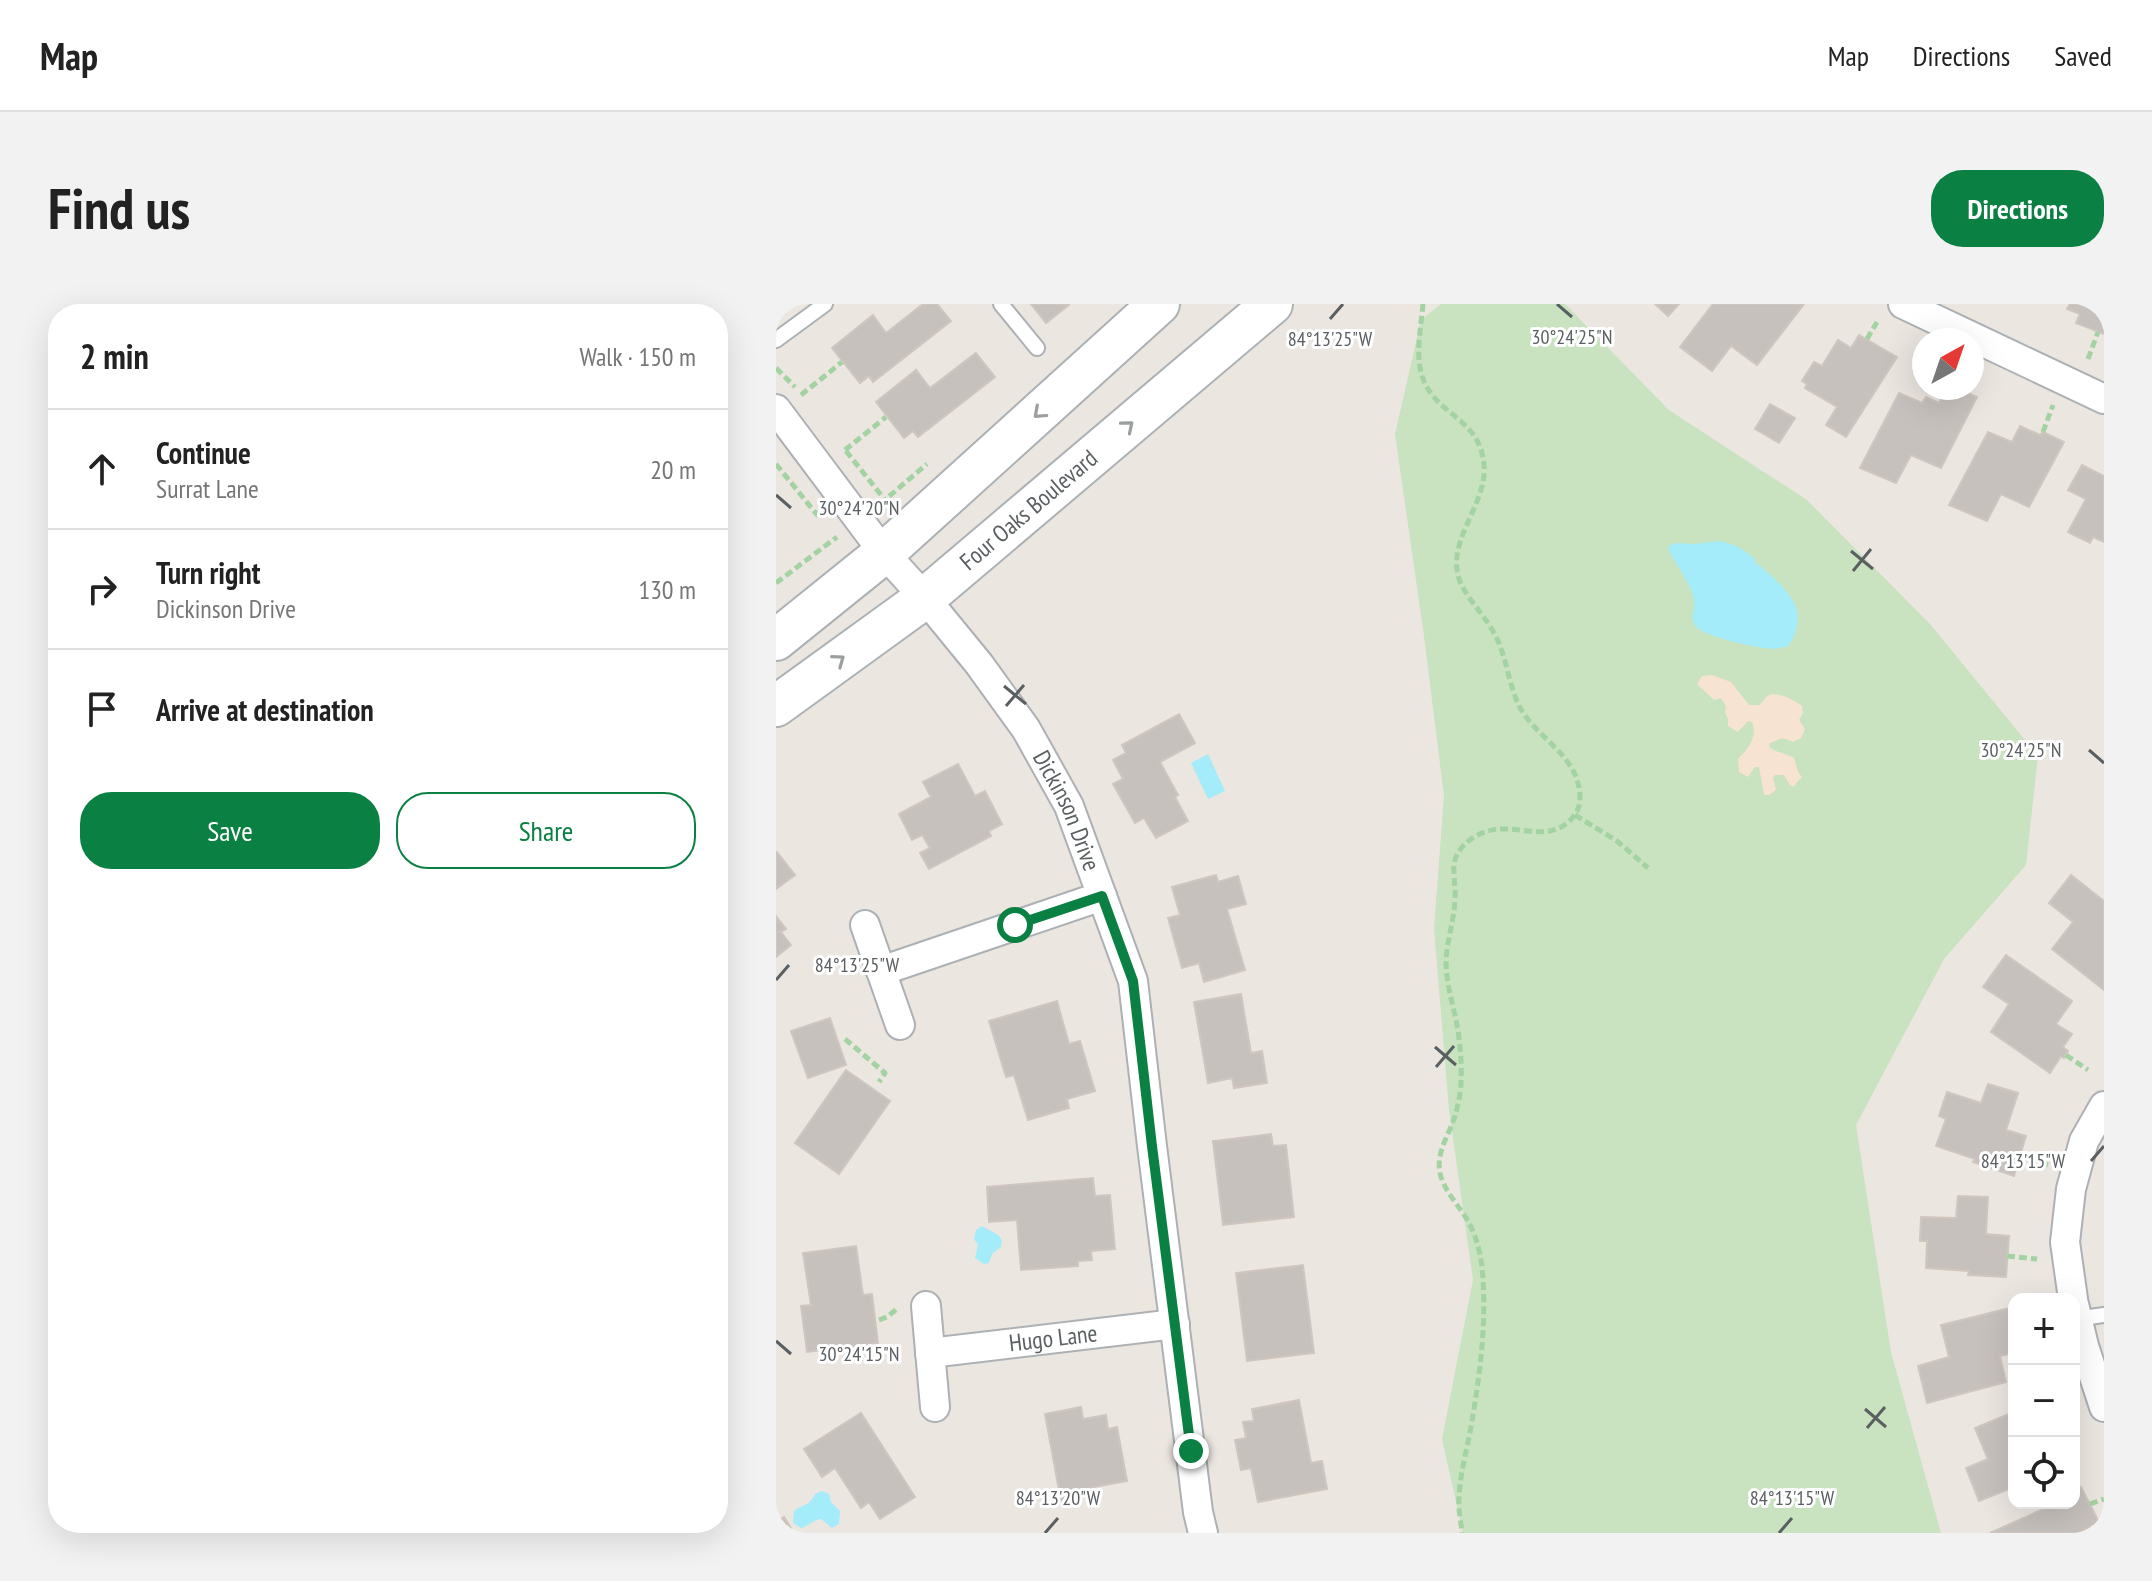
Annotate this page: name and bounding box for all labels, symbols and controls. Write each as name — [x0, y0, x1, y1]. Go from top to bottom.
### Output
text: Map — [40, 31, 98, 80]
text: Map — [1828, 37, 1869, 74]
text: Directions — [1913, 37, 2010, 74]
text: Saved — [2054, 37, 2112, 74]
button: Directions — [1931, 170, 2104, 247]
text: Find us — [48, 172, 190, 244]
text: 30°24'25"N — [1532, 324, 1612, 350]
text: 84°13'25"W — [1288, 326, 1373, 352]
north arrow — [1912, 328, 1984, 400]
text: 2 min — [80, 334, 149, 378]
text: Walk · 150 m — [579, 340, 696, 373]
one-way arrow — [1033, 403, 1048, 417]
one-way arrow — [1119, 421, 1133, 436]
text: Continue — [156, 433, 251, 472]
street label: Four Oaks Boulevard — [953, 443, 1104, 577]
icon: ahead — [80, 447, 124, 491]
text: 20 m — [650, 453, 696, 486]
text: Surrat Lane — [156, 472, 259, 505]
text: 30°24'20"N — [819, 495, 899, 521]
text: Turn right — [156, 553, 260, 592]
icon: right — [80, 567, 124, 611]
text: 130 m — [638, 573, 696, 606]
text: Dickinson Drive — [156, 592, 296, 625]
one-way arrow — [830, 655, 844, 670]
icon: arrive — [80, 687, 124, 731]
text: Arrive at destination — [156, 690, 374, 729]
text: 30°24'25"N — [1981, 737, 2061, 763]
street label: Dickinson Drive — [1026, 745, 1107, 875]
button: Save — [80, 792, 380, 869]
button: Share — [396, 792, 696, 869]
route start — [997, 907, 1033, 943]
text: 84°13'25"W — [815, 952, 900, 978]
text: 84°13'15"W — [1981, 1148, 2066, 1174]
map controls — [2008, 1293, 2080, 1509]
button: + — [2008, 1293, 2080, 1365]
street label: Hugo Lane — [1007, 1317, 1099, 1359]
text: 30°24'15"N — [819, 1341, 899, 1367]
button: − — [2008, 1365, 2080, 1437]
route end — [1173, 1433, 1209, 1469]
button: locate — [2008, 1437, 2080, 1509]
text: 84°13'20"W — [1016, 1485, 1101, 1511]
text: 84°13'15"W — [1750, 1485, 1835, 1511]

